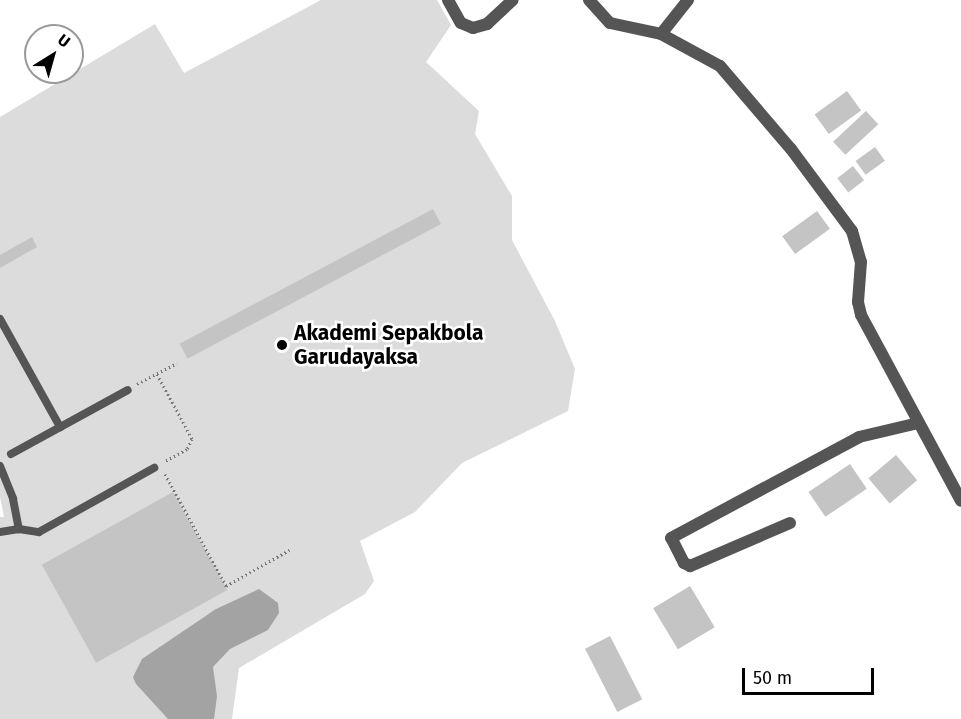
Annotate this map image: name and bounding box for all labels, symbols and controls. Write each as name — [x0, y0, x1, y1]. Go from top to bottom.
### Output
north arrow — [24, 24, 84, 84]
text: U — [54, 30, 74, 52]
place label: Akademi Sepakbola Garudayaksa — [294, 320, 483, 370]
marker: Akademi Sepakbola Garudayaksa — [275, 338, 289, 352]
scale bar — [745, 656, 877, 694]
text: 50 m — [753, 667, 792, 689]

